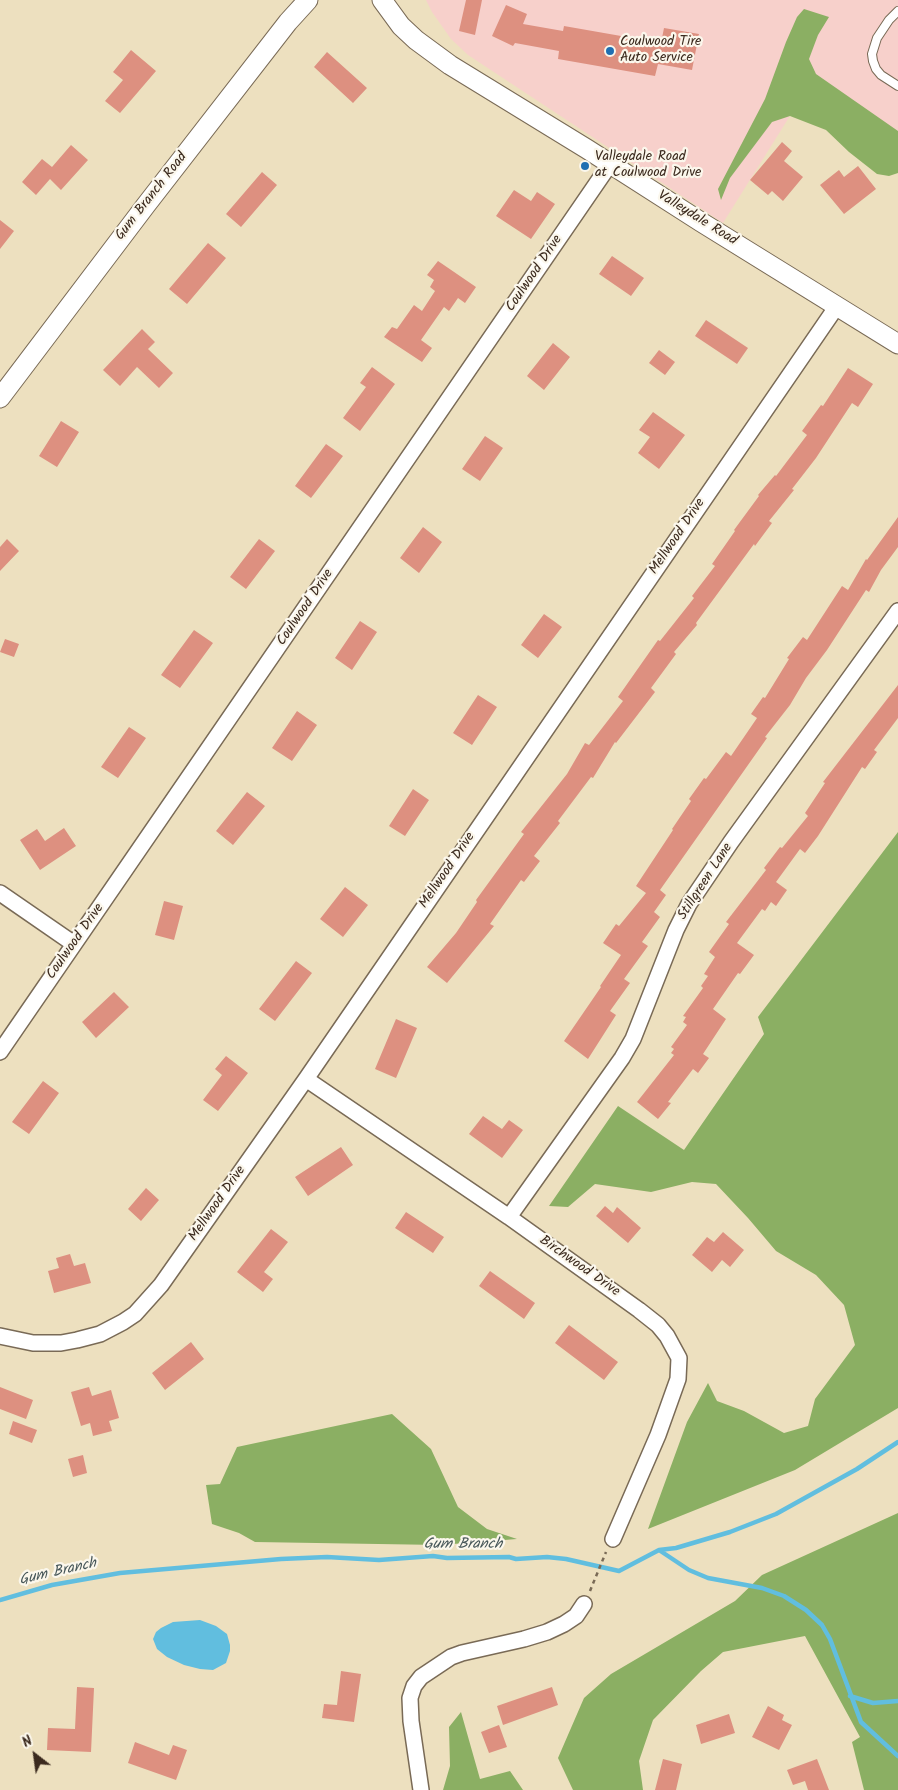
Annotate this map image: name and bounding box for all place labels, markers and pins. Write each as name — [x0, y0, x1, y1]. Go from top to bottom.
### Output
place label: Coulwood Tire Auto Service — [620, 35, 701, 68]
marker: Coulwood Tire Auto Service — [604, 45, 616, 57]
place label: Valleydale Road at Coulwood Drive — [595, 150, 701, 182]
marker: Valleydale Road at Coulwood Drive — [579, 160, 591, 172]

